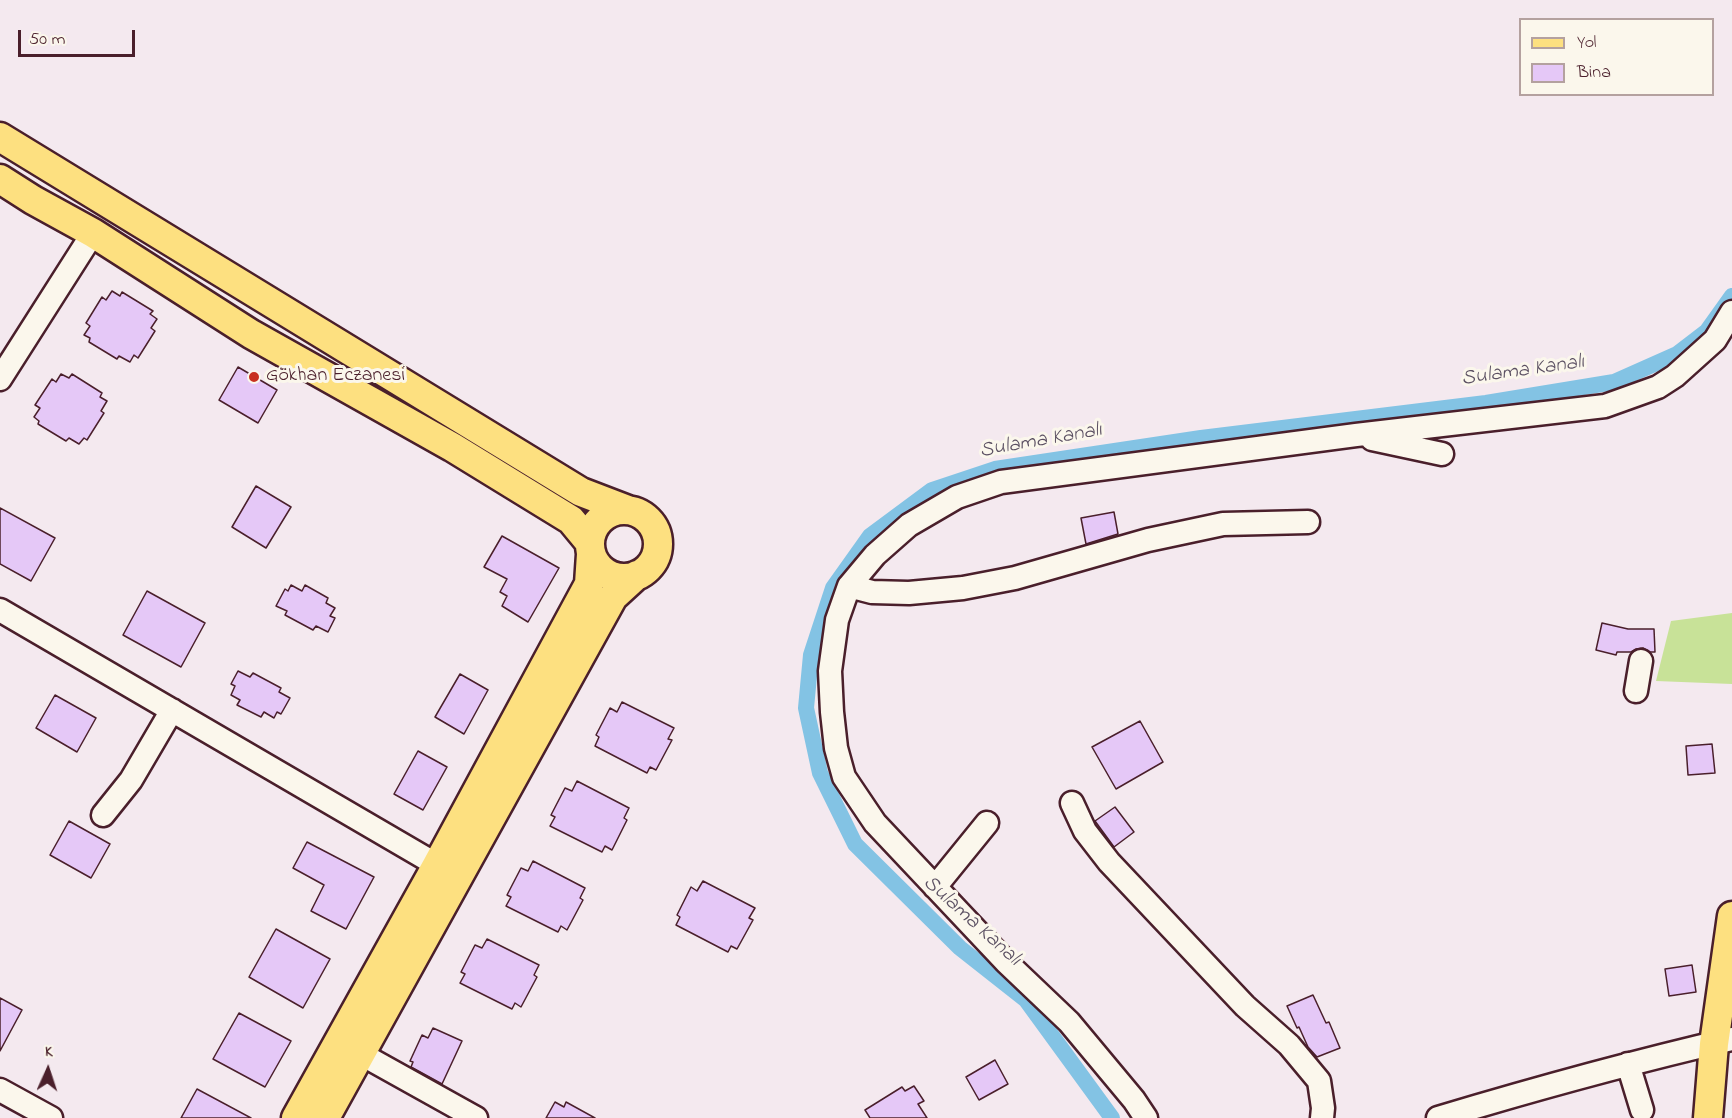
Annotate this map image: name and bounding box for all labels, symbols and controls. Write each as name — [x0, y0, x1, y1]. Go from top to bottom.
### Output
scale bar — [21, 18, 138, 56]
legend — [1519, 18, 1714, 96]
text: 50 m — [29, 27, 66, 53]
text: Yol — [1577, 30, 1597, 56]
text: Bina — [1577, 60, 1611, 86]
water label: Sulama Kanalı — [1460, 351, 1586, 393]
place label: Gökhan Eczanesi — [266, 365, 405, 389]
marker: Gökhan Eczanesi — [247, 370, 261, 384]
water label: Sulama Kanalı — [978, 419, 1104, 465]
water label: Sulama Kanalı — [917, 871, 1025, 973]
north arrow — [18, 1040, 78, 1100]
text: K — [44, 1040, 53, 1064]

